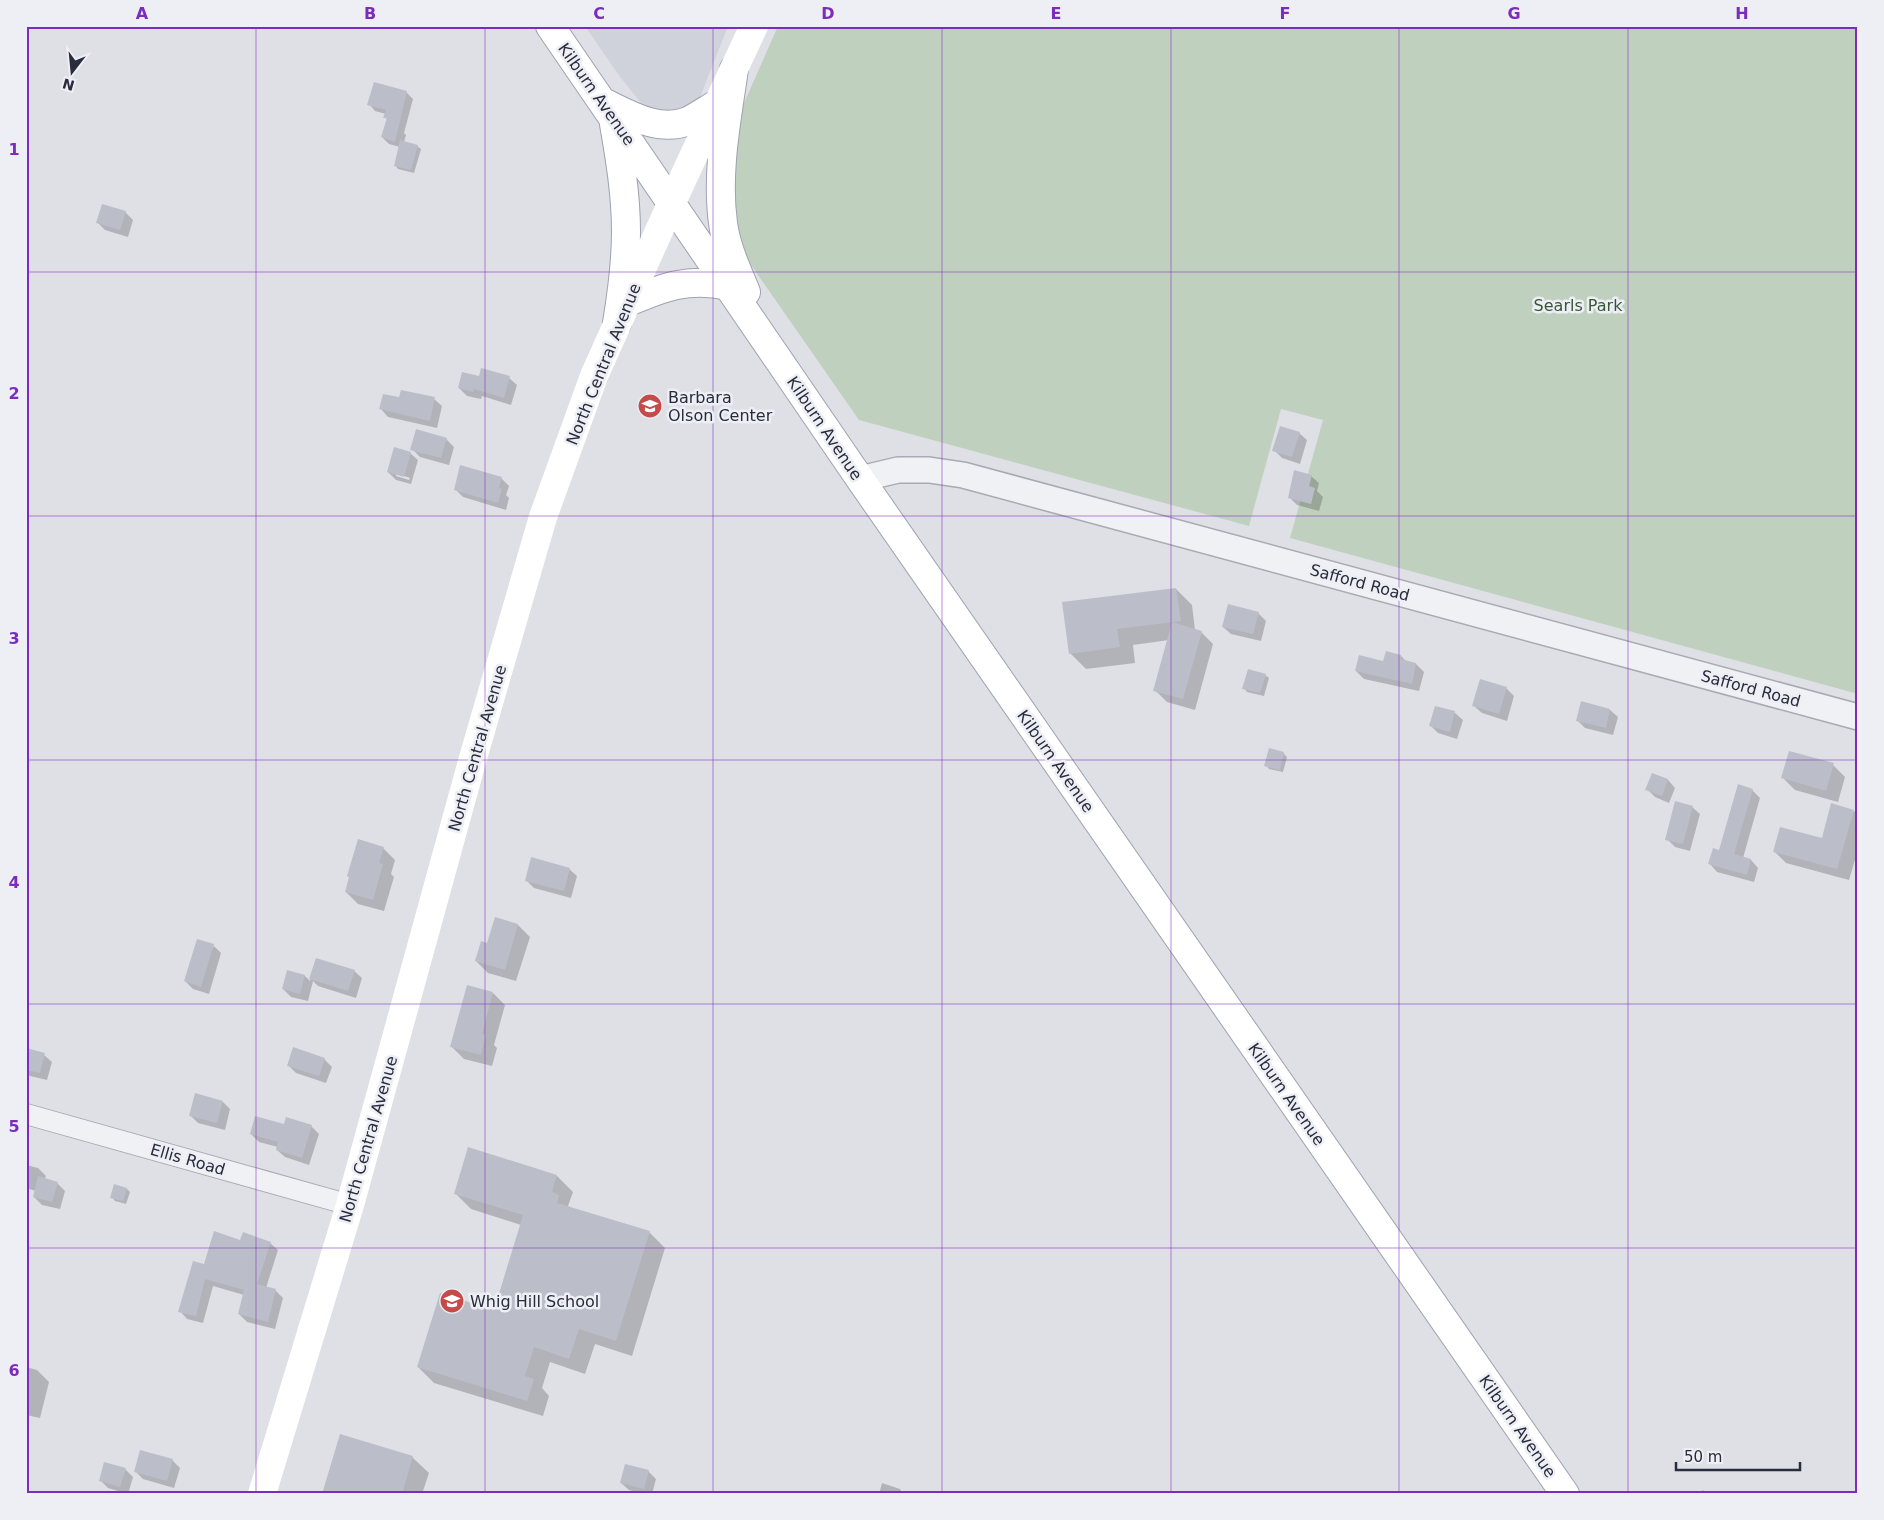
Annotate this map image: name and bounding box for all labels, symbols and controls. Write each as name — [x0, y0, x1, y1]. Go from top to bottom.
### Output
text: A — [136, 4, 149, 23]
text: B — [364, 4, 376, 23]
text: C — [593, 4, 605, 23]
text: D — [821, 4, 835, 23]
text: E — [1051, 4, 1061, 23]
text: F — [1280, 4, 1290, 23]
text: G — [1507, 4, 1521, 23]
text: H — [1735, 4, 1749, 23]
street label: Kilburn Avenue — [554, 39, 639, 149]
north arrow — [48, 48, 98, 98]
text: N — [61, 75, 76, 94]
text: 1 — [8, 140, 20, 159]
street label: North Central Avenue — [562, 281, 645, 448]
park label: Searls Park — [1534, 296, 1623, 315]
street label: Kilburn Avenue — [783, 373, 866, 484]
text: 2 — [8, 384, 20, 403]
place label: Barbara Olson Center — [668, 388, 773, 425]
school or university icon: Barbara Olson Center — [637, 393, 663, 419]
street label: Safford Road — [1308, 560, 1412, 605]
text: 3 — [8, 629, 20, 648]
street label: North Central Avenue — [445, 663, 510, 834]
street label: Safford Road — [1699, 666, 1803, 711]
street label: Kilburn Avenue — [1013, 706, 1098, 816]
text: 4 — [8, 873, 20, 892]
street label: Kilburn Avenue — [1244, 1039, 1329, 1149]
street label: North Central Avenue — [336, 1054, 401, 1225]
text: 5 — [8, 1117, 20, 1136]
street label: Ellis Road — [148, 1140, 227, 1179]
school or university icon: Whig Hill School — [439, 1288, 465, 1314]
place label: Whig Hill School — [470, 1292, 599, 1311]
text: 6 — [8, 1361, 20, 1380]
street label: Kilburn Avenue — [1475, 1371, 1560, 1481]
scale bar — [1676, 1440, 1800, 1472]
text: 50 m — [1684, 1448, 1722, 1466]

